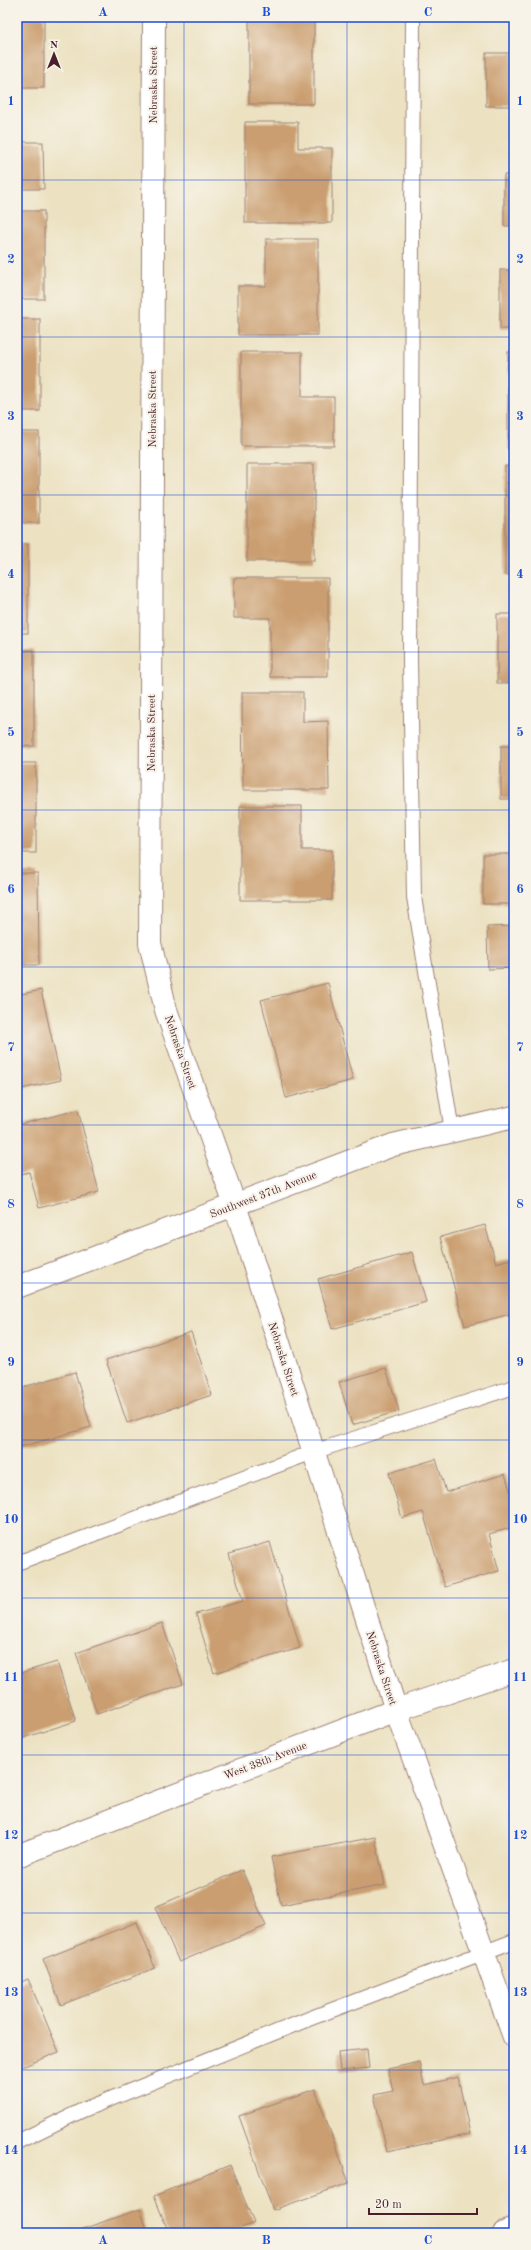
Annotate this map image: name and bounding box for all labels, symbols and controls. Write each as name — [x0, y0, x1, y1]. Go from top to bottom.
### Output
text: A — [98, 6, 108, 19]
text: B — [261, 6, 271, 19]
text: C — [424, 6, 432, 19]
north arrow — [34, 34, 74, 74]
text: N — [50, 40, 59, 51]
street label: Nebraska Street — [149, 46, 160, 124]
text: 1 — [7, 95, 15, 108]
text: 1 — [516, 95, 524, 108]
text: 2 — [7, 253, 15, 266]
text: 2 — [516, 253, 524, 266]
street label: Nebraska Street — [148, 370, 159, 448]
text: 3 — [7, 410, 15, 423]
text: 3 — [516, 410, 524, 423]
text: 4 — [7, 568, 15, 581]
text: 4 — [516, 568, 524, 581]
street label: Nebraska Street — [147, 694, 158, 772]
text: 5 — [7, 726, 15, 739]
text: 5 — [516, 726, 524, 739]
text: 6 — [7, 883, 15, 896]
text: 6 — [516, 883, 524, 896]
street label: Nebraska Street — [162, 1014, 197, 1091]
text: 7 — [7, 1041, 15, 1054]
text: 7 — [516, 1041, 524, 1054]
street label: Southwest 37th Avenue — [209, 1170, 318, 1221]
text: 8 — [7, 1198, 15, 1211]
text: 8 — [516, 1198, 524, 1211]
street label: Nebraska Street — [265, 1321, 300, 1398]
text: 9 — [7, 1356, 15, 1369]
text: 9 — [516, 1356, 524, 1369]
text: 10 — [3, 1513, 19, 1526]
text: 10 — [512, 1513, 528, 1526]
street label: Nebraska Street — [363, 1630, 398, 1707]
text: 11 — [3, 1671, 19, 1684]
text: 11 — [512, 1671, 528, 1684]
street label: West 38th Avenue — [222, 1740, 309, 1782]
text: 12 — [3, 1829, 19, 1842]
text: 12 — [512, 1829, 528, 1842]
text: 13 — [3, 1986, 19, 1999]
text: 13 — [512, 1986, 528, 1999]
text: 14 — [3, 2144, 19, 2157]
text: 14 — [512, 2144, 528, 2157]
scale bar — [369, 2190, 477, 2216]
text: 20 m — [375, 2199, 402, 2211]
text: A — [98, 2234, 108, 2247]
text: B — [261, 2234, 271, 2247]
text: C — [424, 2234, 432, 2247]

